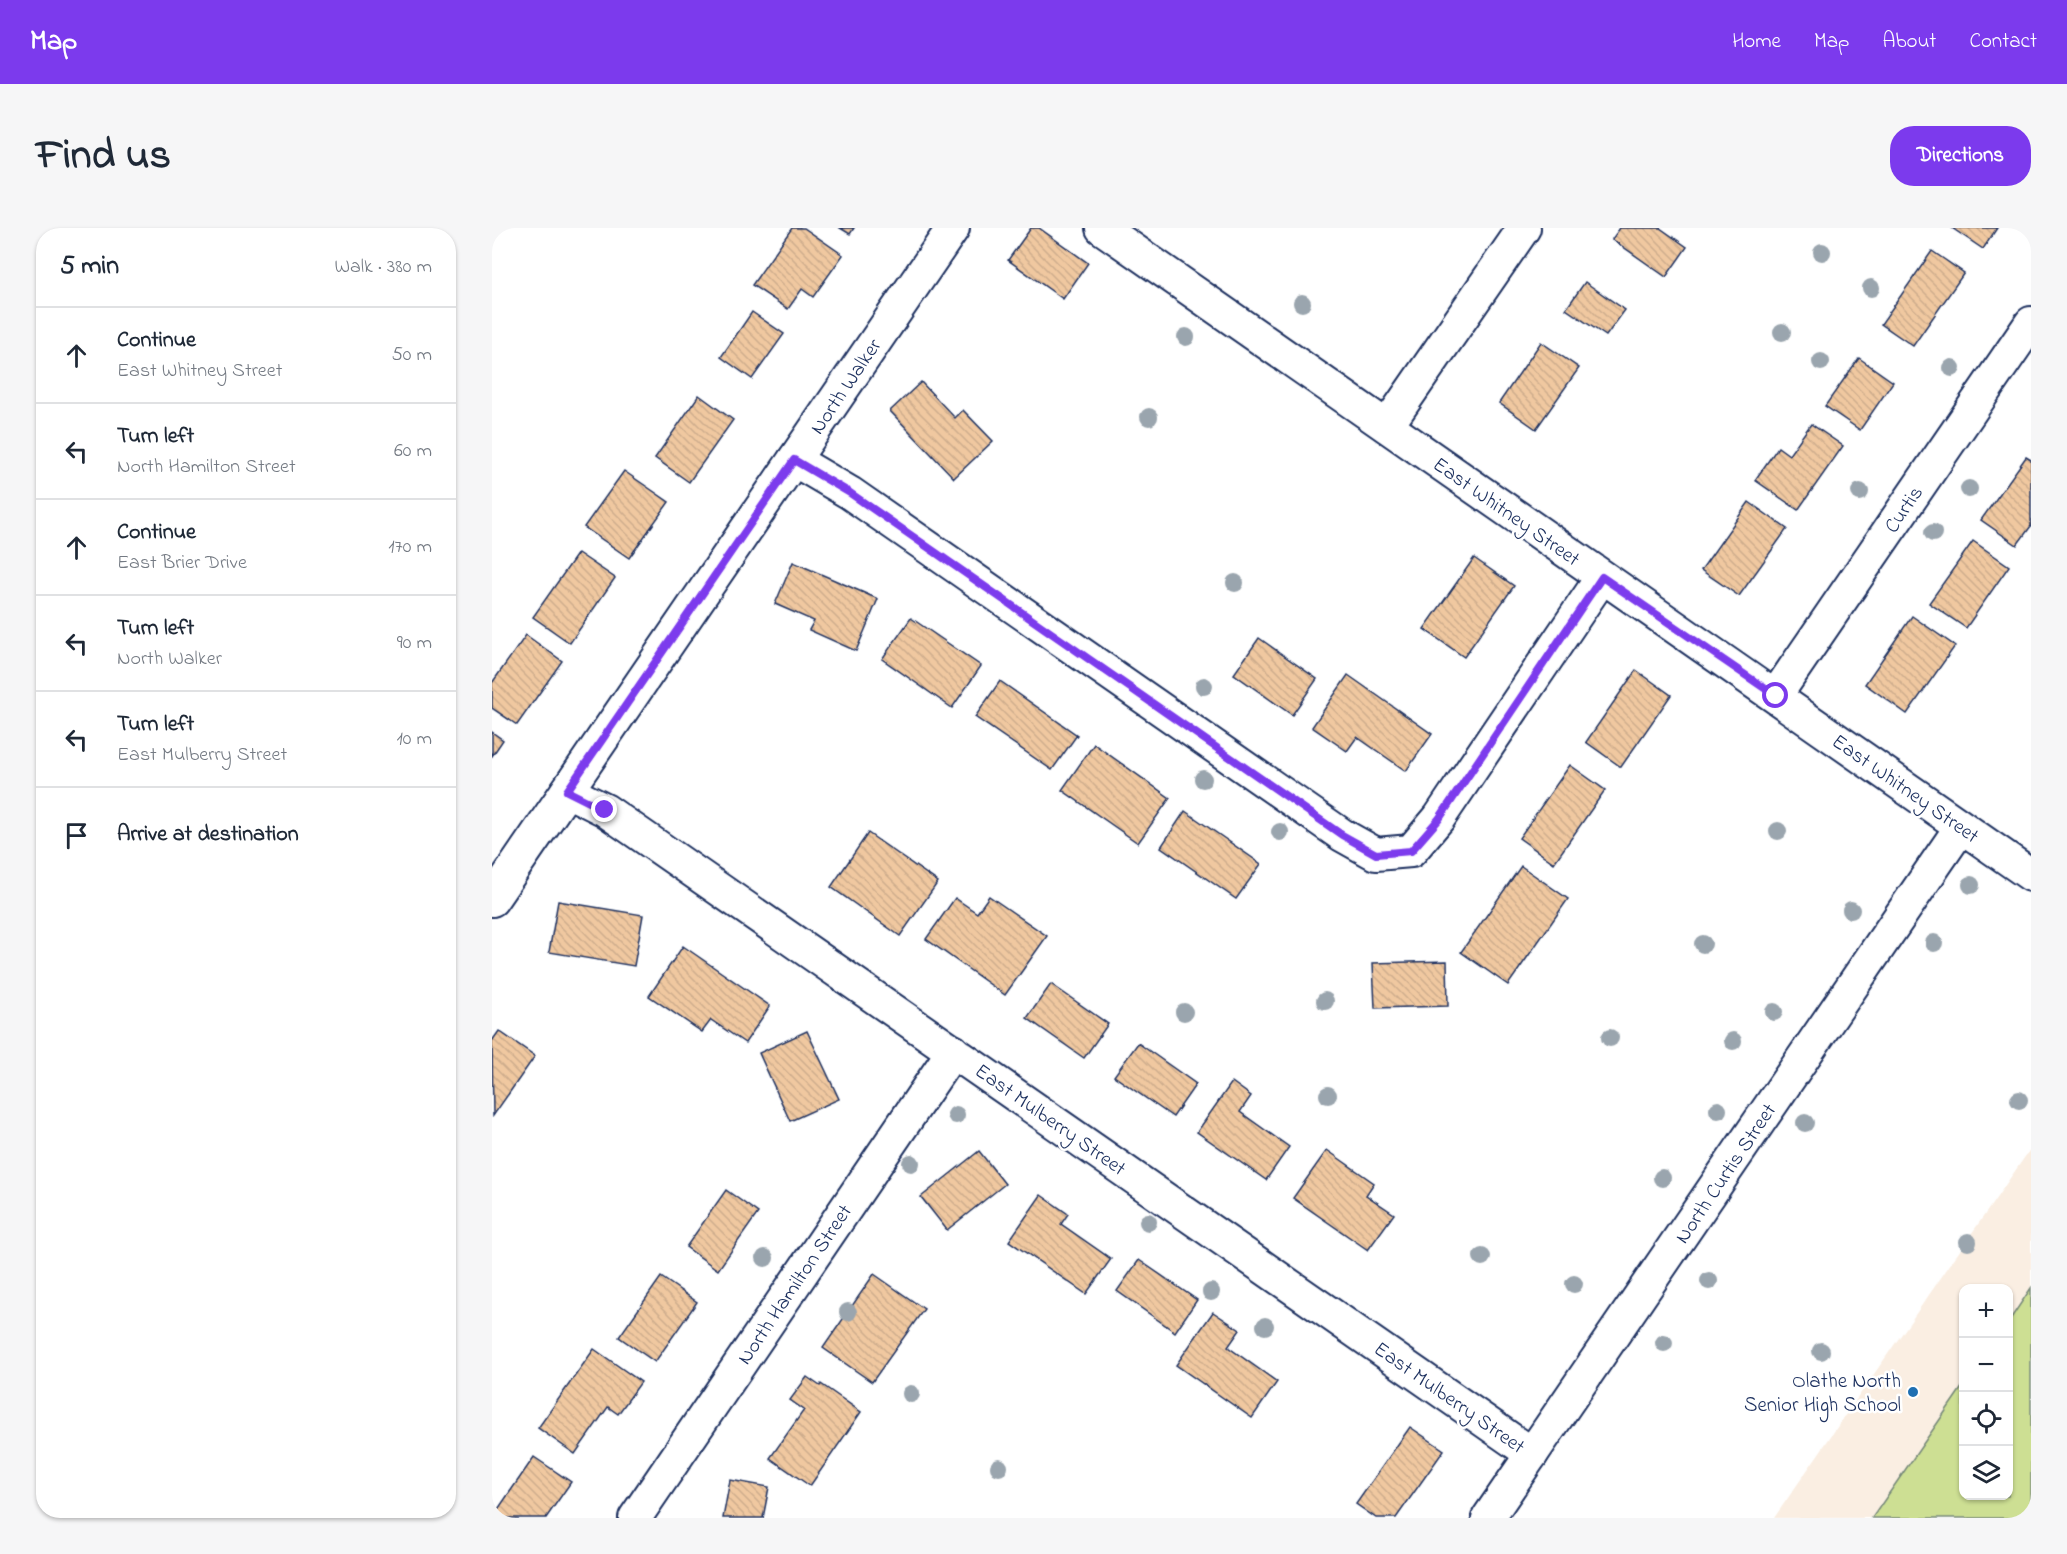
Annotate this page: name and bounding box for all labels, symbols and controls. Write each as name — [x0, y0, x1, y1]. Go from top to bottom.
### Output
text: Map — [30, 22, 77, 63]
text: Home — [1732, 27, 1781, 57]
text: Map — [1814, 27, 1849, 57]
text: About — [1882, 27, 1936, 57]
text: Contact — [1969, 27, 2037, 57]
text: Find us — [36, 126, 171, 187]
button: Directions — [1890, 126, 2031, 186]
text: 5 min — [60, 248, 119, 286]
text: Walk · 380 m — [334, 253, 432, 282]
text: Continue — [117, 325, 196, 357]
street label: North Walker — [803, 333, 890, 441]
icon: ahead — [60, 339, 93, 372]
text: 50 m — [391, 341, 432, 370]
text: East Whitney Street — [117, 357, 282, 386]
text: Turn left — [117, 421, 194, 453]
icon: left — [60, 435, 93, 468]
text: 60 m — [394, 437, 432, 466]
street label: East Whitney Street — [1425, 451, 1586, 576]
text: North Hamilton Street — [117, 453, 296, 482]
street label: Curtis — [1878, 480, 1931, 540]
text: Continue — [117, 517, 196, 549]
icon: ahead — [60, 531, 93, 564]
text: 170 m — [388, 533, 432, 562]
text: East Brier Drive — [117, 549, 247, 578]
text: Turn left — [117, 613, 194, 645]
icon: left — [60, 627, 93, 660]
text: 90 m — [397, 629, 432, 658]
text: North Walker — [117, 645, 222, 674]
route start — [1762, 682, 1788, 708]
text: Turn left — [117, 709, 194, 741]
icon: left — [60, 723, 93, 756]
text: 10 m — [396, 725, 432, 754]
street label: East Whitney Street — [1824, 728, 1985, 853]
text: East Mulberry Street — [117, 741, 287, 770]
route end — [591, 796, 617, 822]
icon: arrive — [60, 819, 93, 852]
text: Arrive at destination — [117, 819, 299, 851]
street label: East Mulberry Street — [967, 1057, 1132, 1186]
street label: North Curtis Street — [1668, 1098, 1785, 1250]
street label: North Hamilton Street — [731, 1199, 861, 1371]
map controls — [1959, 1284, 2013, 1500]
button: + — [1959, 1284, 2013, 1338]
street label: East Mulberry Street — [1366, 1335, 1531, 1464]
button: − — [1959, 1338, 2013, 1392]
place label: Olathe North Senior High School — [1744, 1367, 1901, 1423]
marker: Olathe North Senior High School — [1906, 1385, 1920, 1399]
button: locate — [1959, 1392, 2013, 1446]
button: layers — [1959, 1446, 2013, 1500]

